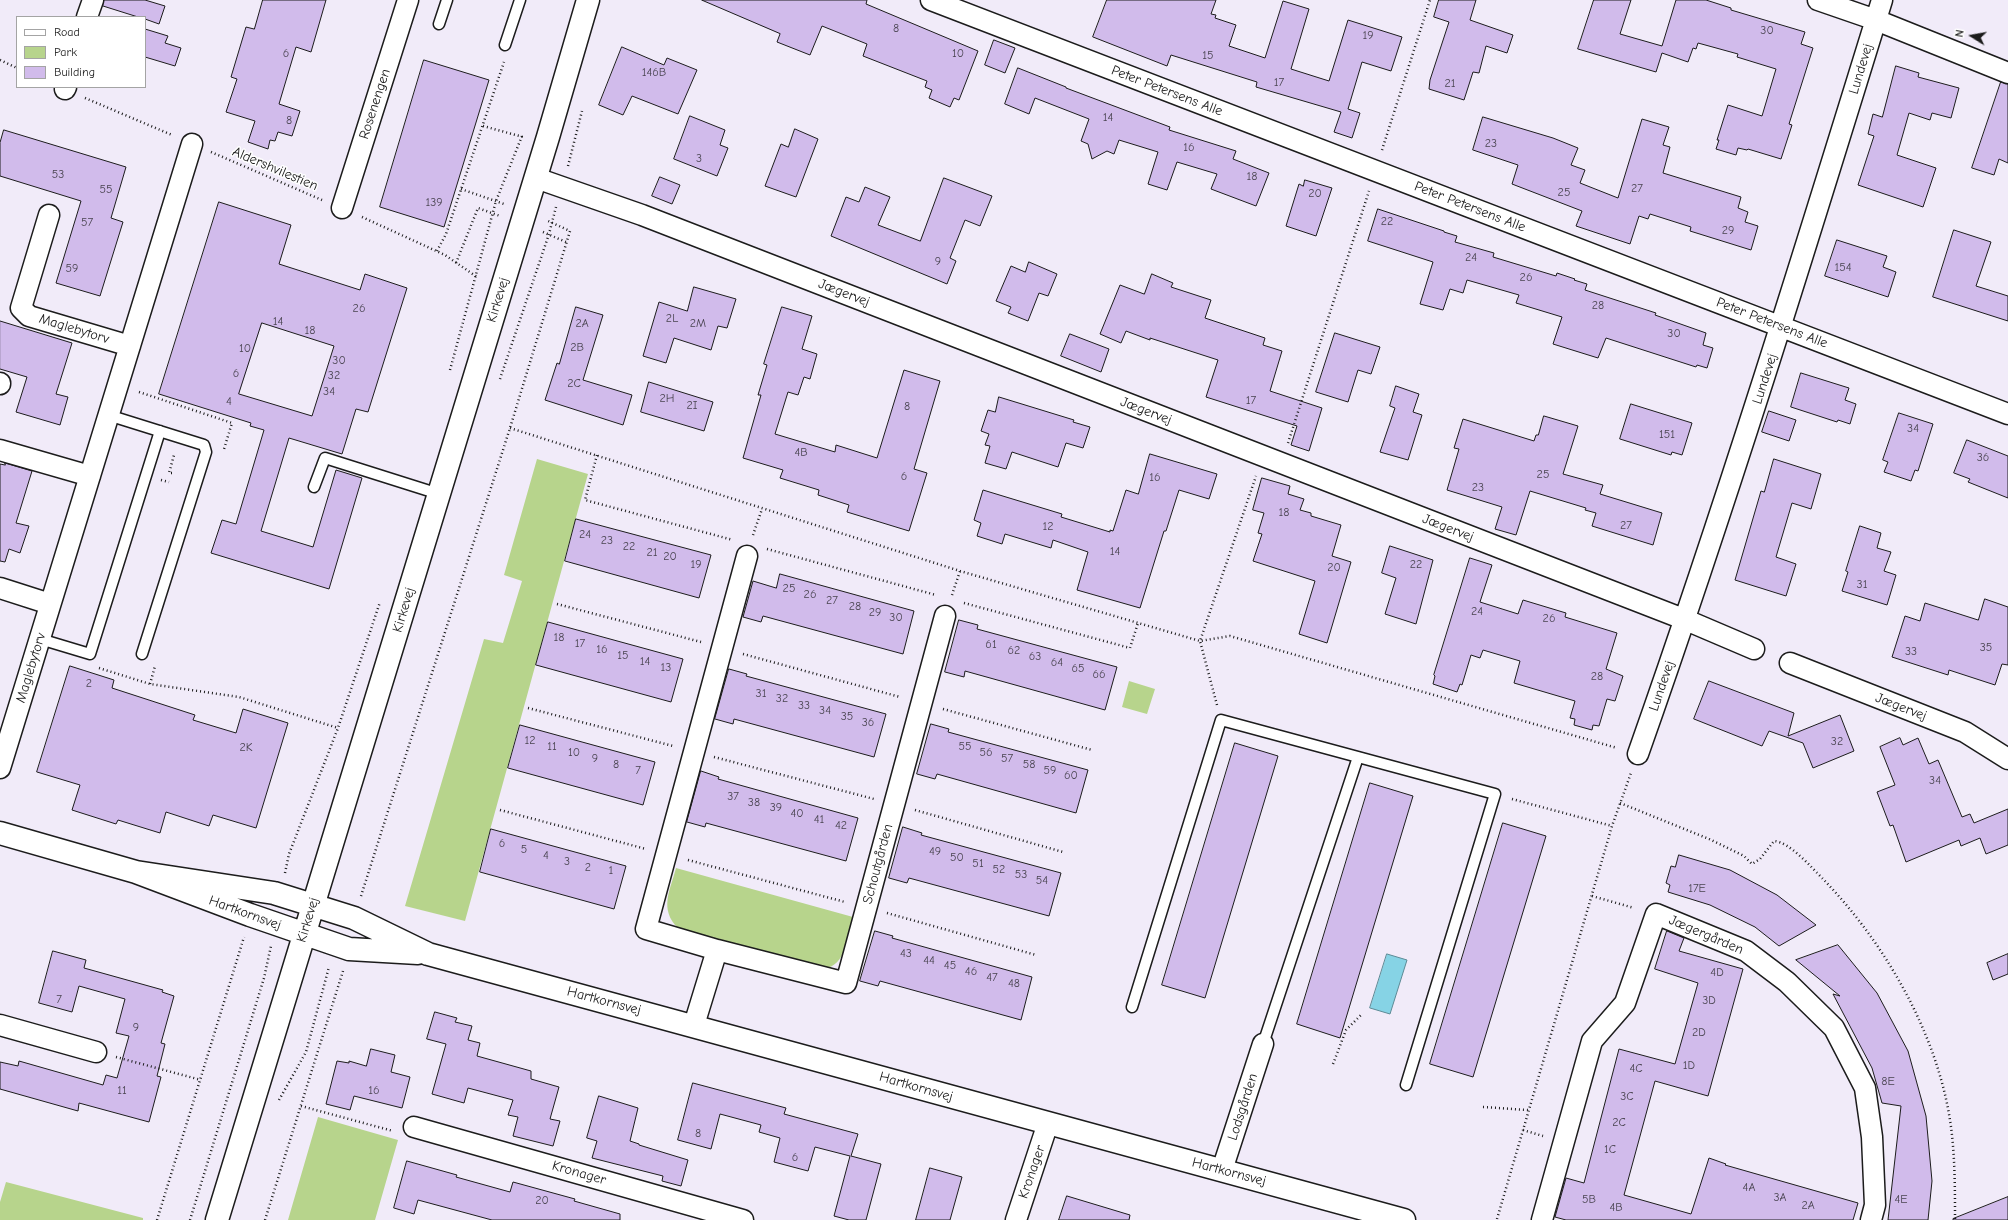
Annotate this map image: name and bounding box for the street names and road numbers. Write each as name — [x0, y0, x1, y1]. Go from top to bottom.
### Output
street label: Lundevej — [1845, 42, 1877, 96]
street label: Peter Petersens Alle — [1109, 62, 1225, 120]
street label: Rosenengen — [356, 67, 394, 141]
street label: Aldershvilestien — [230, 143, 320, 195]
street label: Peter Petersens Alle — [1412, 178, 1528, 236]
street label: Kirkevej — [483, 276, 513, 324]
street label: Jægervej — [816, 276, 872, 310]
street label: Peter Petersens Alle — [1714, 294, 1830, 352]
street label: Maglebytorv — [37, 310, 111, 348]
street label: Lundevej — [1749, 352, 1781, 406]
street label: Jægervej — [1118, 394, 1174, 428]
street label: Jægervej — [1420, 511, 1476, 545]
street label: Kirkevej — [389, 586, 419, 634]
street label: Maglebytorv — [12, 631, 50, 705]
street label: Lundevej — [1646, 659, 1678, 713]
street label: Jægervej — [1873, 690, 1929, 724]
street label: Schoutgården — [859, 822, 897, 906]
street label: Hartkornsvej — [207, 892, 283, 934]
street label: Kirkevej — [293, 896, 323, 944]
street label: Jægergården — [1666, 912, 1746, 958]
street label: Hartkornsvej — [565, 983, 643, 1019]
street label: Hartkornsvej — [877, 1068, 955, 1106]
street label: Lodsgården — [1224, 1071, 1262, 1143]
street label: Kronager — [1015, 1143, 1049, 1201]
street label: Hartkornsvej — [1190, 1154, 1268, 1190]
street label: Kronager — [550, 1157, 608, 1189]

